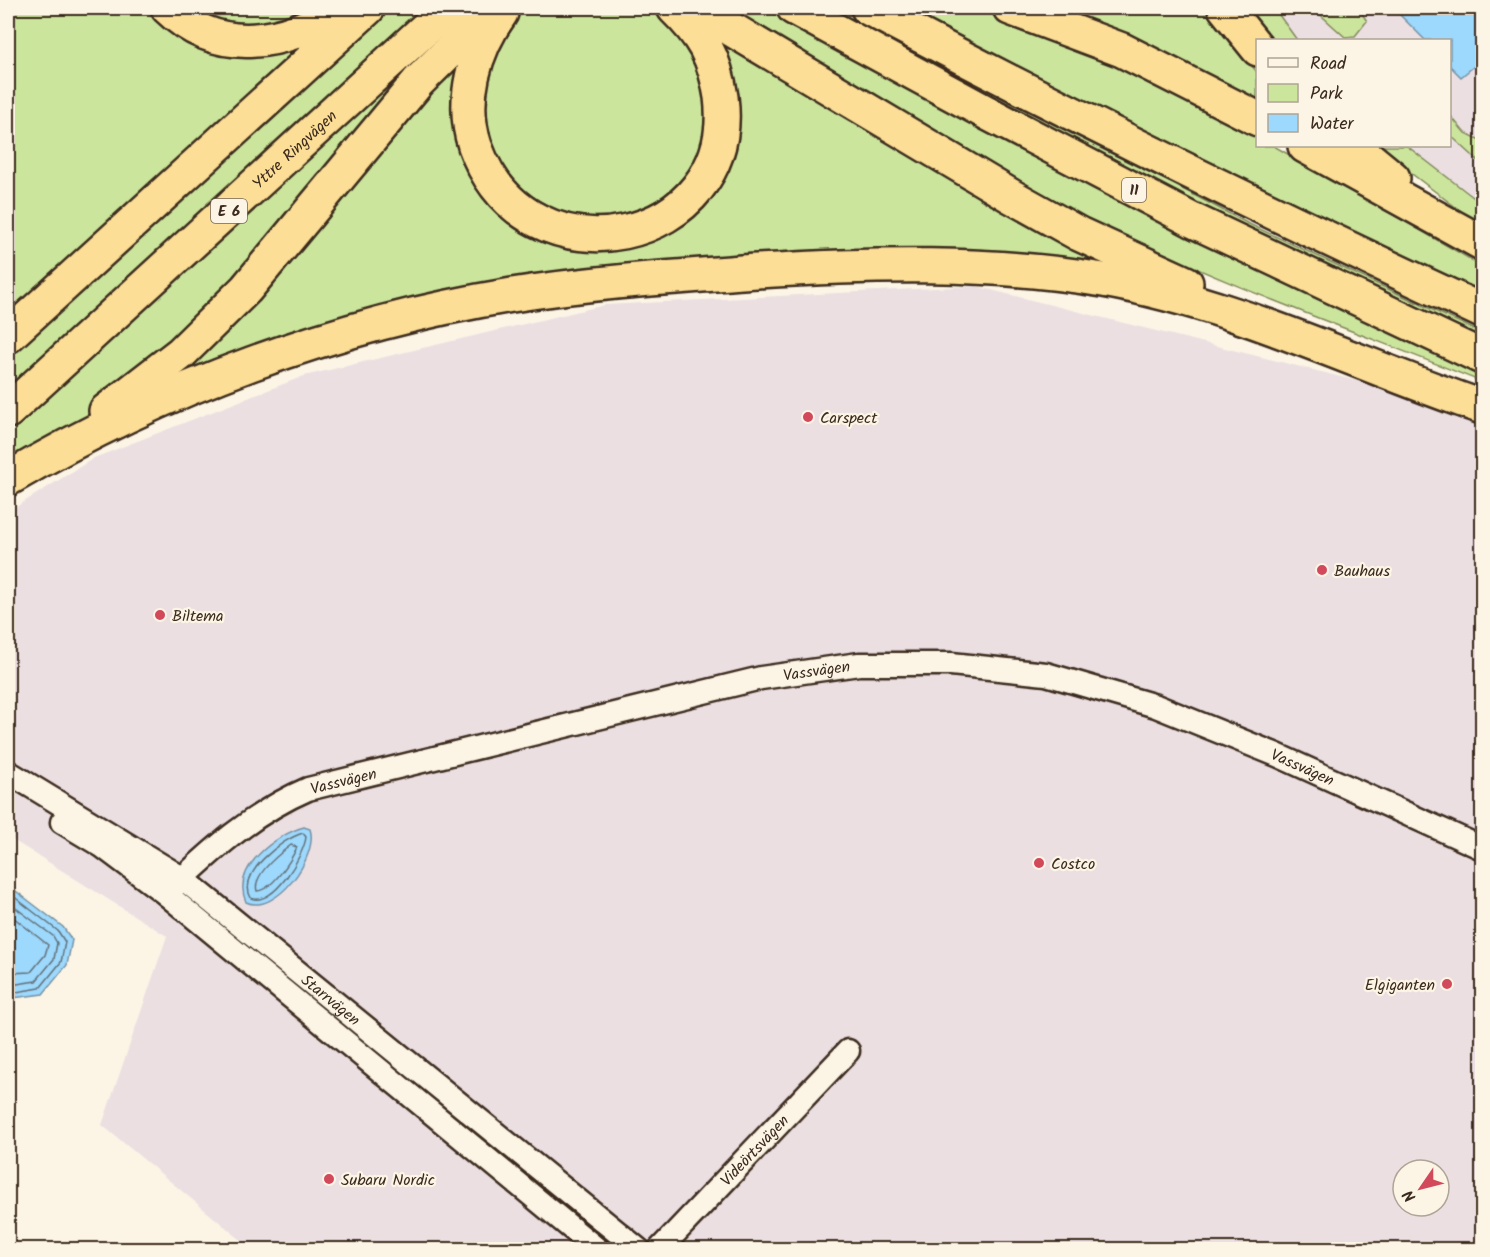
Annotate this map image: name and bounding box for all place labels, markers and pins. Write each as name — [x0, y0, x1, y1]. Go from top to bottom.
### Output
place label: Carspect — [820, 406, 878, 431]
marker: Carspect — [801, 410, 815, 424]
place label: Bauhaus — [1334, 559, 1390, 584]
marker: Bauhaus — [1315, 563, 1329, 577]
place label: Biltema — [172, 604, 224, 629]
marker: Biltema — [153, 608, 167, 622]
place label: Costco — [1051, 852, 1095, 877]
marker: Costco — [1032, 856, 1046, 870]
place label: Elgiganten — [1365, 973, 1435, 998]
marker: Elgiganten — [1440, 977, 1454, 991]
place label: Subaru Nordic — [341, 1168, 435, 1193]
marker: Subaru Nordic — [322, 1172, 336, 1186]

